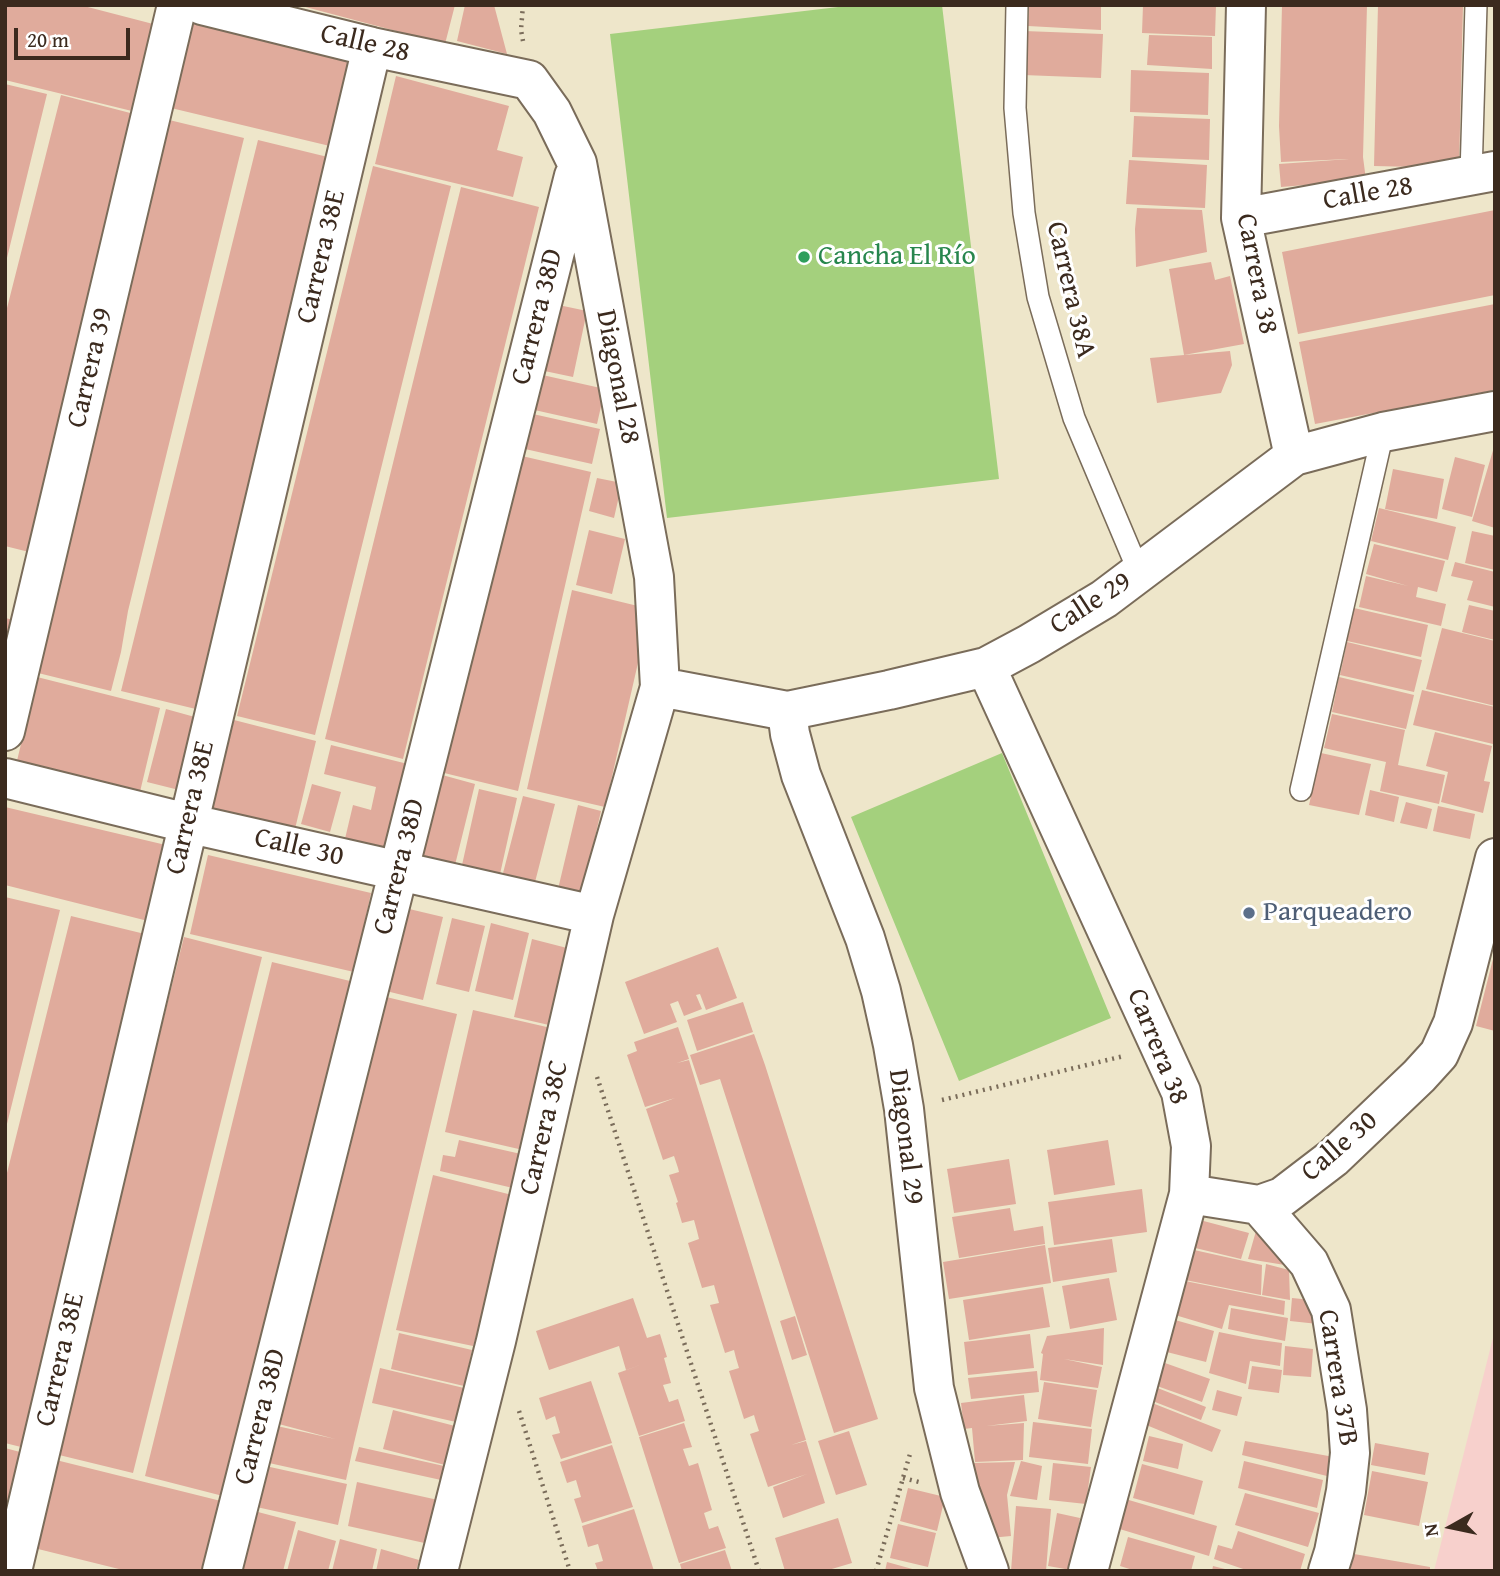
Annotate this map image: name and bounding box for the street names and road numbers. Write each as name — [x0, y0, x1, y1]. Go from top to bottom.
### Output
street label: Calle 28 — [317, 17, 413, 71]
street label: Calle 28 — [1321, 170, 1415, 218]
street label: Carrera 38E — [290, 187, 354, 327]
street label: Carrera 38 — [1228, 211, 1284, 337]
street label: Carrera 38A — [1038, 219, 1102, 361]
street label: Carrera 38D — [505, 246, 571, 388]
street label: Carrera 39 — [61, 305, 121, 431]
street label: Diagonal 28 — [588, 307, 646, 447]
street label: Calle 29 — [1044, 565, 1138, 643]
street label: Carrera 38E — [159, 738, 223, 878]
street label: Carrera 38D — [367, 796, 433, 938]
street label: Calle 30 — [251, 821, 347, 875]
street label: Carrera 38 — [1119, 984, 1195, 1110]
street label: Carrera 38C — [513, 1057, 577, 1199]
street label: Diagonal 29 — [880, 1067, 930, 1207]
street label: Calle 30 — [1295, 1105, 1385, 1189]
street label: Carrera 38E — [29, 1290, 93, 1430]
street label: Carrera 37B — [1310, 1307, 1364, 1449]
street label: Carrera 38D — [228, 1346, 294, 1488]

